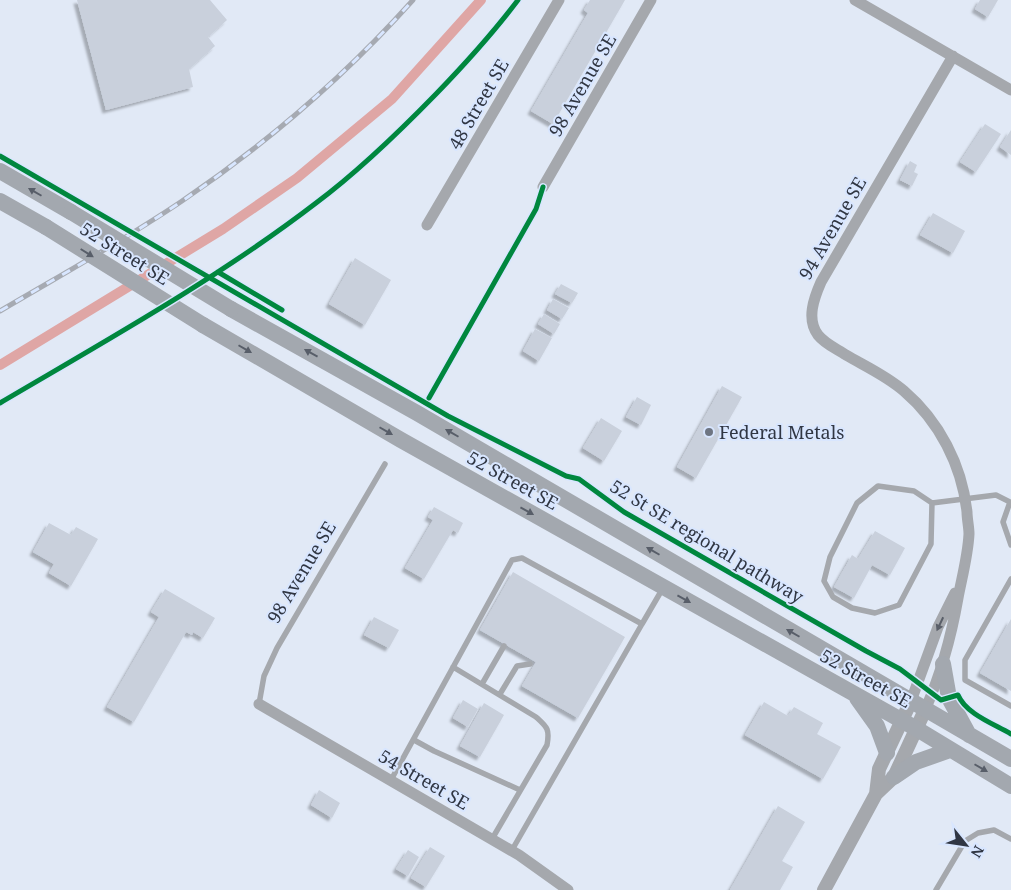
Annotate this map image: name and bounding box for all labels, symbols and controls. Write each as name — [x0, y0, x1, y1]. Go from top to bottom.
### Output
street label: 98 Avenue SE — [543, 29, 621, 141]
street label: 48 Street SE — [442, 54, 514, 154]
street label: 94 Avenue SE — [793, 172, 871, 284]
one-way arrow — [29, 187, 42, 196]
street label: 52 Street SE — [76, 216, 174, 290]
one-way arrow — [80, 248, 94, 257]
one-way arrow — [239, 345, 252, 354]
one-way arrow — [304, 349, 318, 358]
place label: Federal Metals — [719, 420, 844, 444]
marker: Federal Metals — [703, 426, 715, 438]
one-way arrow — [378, 427, 393, 435]
one-way arrow — [446, 429, 459, 438]
street label: 52 Street SE — [463, 445, 563, 515]
street label: 52 St SE regional pathway — [606, 474, 809, 609]
one-way arrow — [520, 507, 535, 515]
street label: 98 Avenue SE — [261, 517, 341, 627]
one-way arrow — [647, 546, 660, 555]
one-way arrow — [677, 595, 692, 603]
one-way arrow — [936, 617, 944, 631]
one-way arrow — [787, 628, 800, 637]
street label: 52 Street SE — [816, 643, 916, 713]
street label: 54 Street SE — [374, 743, 474, 815]
one-way arrow — [974, 763, 987, 772]
north arrow — [941, 820, 991, 870]
text: N — [967, 842, 989, 861]

